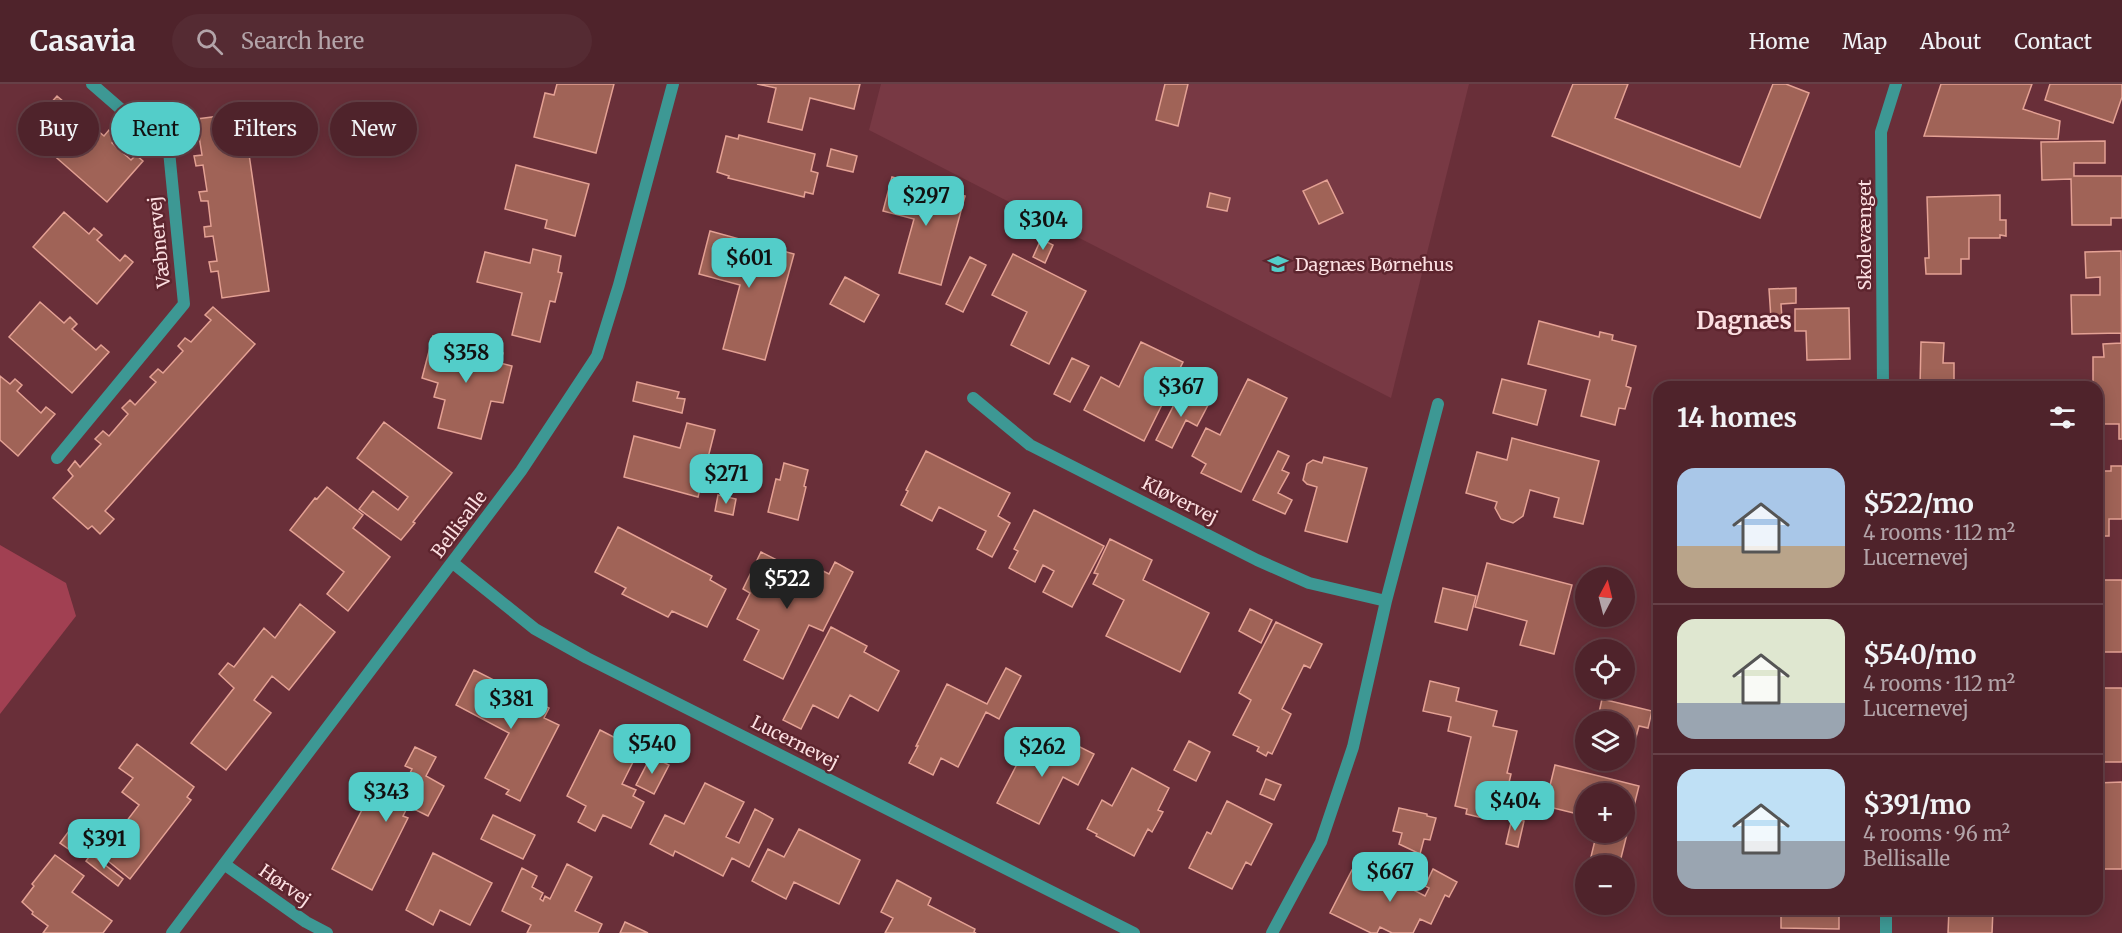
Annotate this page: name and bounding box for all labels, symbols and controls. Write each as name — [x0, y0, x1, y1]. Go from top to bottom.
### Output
search box — [172, 14, 592, 68]
text: Casavia — [30, 23, 136, 59]
icon: search — [193, 25, 226, 58]
text: Search here — [241, 27, 364, 55]
text: Home — [1749, 28, 1809, 55]
text: Map — [1842, 28, 1887, 55]
text: About — [1920, 28, 1981, 55]
text: Contact — [2014, 28, 2092, 55]
chip: Buy — [18, 102, 99, 156]
chip: Rent — [111, 102, 200, 156]
chip: Filters — [212, 102, 318, 156]
chip: New — [330, 102, 417, 156]
pin: $297 — [890, 176, 962, 227]
street label: Skolevænget — [1853, 179, 1876, 291]
text: $297 — [902, 183, 950, 208]
street label: Væbnervej — [143, 195, 175, 290]
pin: $304 — [1007, 200, 1079, 251]
text: $304 — [1018, 207, 1068, 232]
pin: $601 — [713, 238, 785, 289]
text: $601 — [726, 245, 772, 270]
school or university icon: Dagnæs Børnehus — [1266, 252, 1290, 276]
place label: Dagnæs Børnehus — [1295, 253, 1454, 276]
district label: Dagnæs — [1696, 305, 1792, 336]
pin: $358 — [430, 333, 502, 384]
text: $358 — [443, 340, 489, 365]
pin: $367 — [1145, 367, 1217, 418]
text: $367 — [1158, 374, 1204, 399]
text: 14 homes — [1677, 401, 1797, 434]
icon: filters — [2046, 401, 2079, 434]
pin: $271 — [690, 454, 762, 505]
text: $271 — [704, 461, 748, 486]
street label: Kløvervej — [1138, 471, 1222, 529]
street label: Bellisalle — [426, 486, 492, 562]
text: $522/mo — [1863, 487, 1974, 520]
icon: home — [1725, 492, 1797, 564]
text: 4 rooms · 112 m² — [1863, 520, 2015, 545]
text: Lucernevej — [1863, 545, 1969, 570]
pin: $522 — [751, 559, 823, 610]
text: $522 — [764, 566, 810, 591]
north arrow — [1575, 567, 1635, 627]
map controls — [1575, 567, 1635, 915]
text: $540/mo — [1863, 638, 1977, 671]
button: locate — [1575, 639, 1635, 699]
icon: home — [1725, 643, 1797, 715]
text: 4 rooms · 112 m² — [1863, 671, 2015, 696]
pin: $381 — [475, 679, 547, 730]
text: $381 — [489, 686, 533, 711]
text: Lucernevej — [1863, 696, 1969, 721]
street label: Lucernevej — [747, 710, 843, 774]
button: layers — [1575, 711, 1635, 771]
pin: $540 — [616, 724, 688, 775]
pin: $262 — [1006, 727, 1078, 778]
text: $540 — [627, 731, 677, 756]
text: $262 — [1018, 734, 1066, 759]
pin: $343 — [350, 772, 422, 823]
text: $343 — [363, 779, 409, 804]
pin: $404 — [1479, 781, 1551, 832]
button: + — [1575, 783, 1635, 843]
text: $404 — [1489, 788, 1541, 813]
text: $391/mo — [1863, 788, 1971, 821]
icon: home — [1725, 793, 1797, 865]
pin: $391 — [68, 819, 140, 870]
text: 4 rooms · 96 m² — [1863, 821, 2010, 846]
text: $391 — [82, 826, 126, 851]
text: Bellisalle — [1863, 846, 1950, 871]
pin: $667 — [1354, 852, 1426, 903]
button: − — [1575, 855, 1635, 915]
street label: Hørvej — [255, 859, 315, 911]
text: $667 — [1366, 859, 1414, 884]

